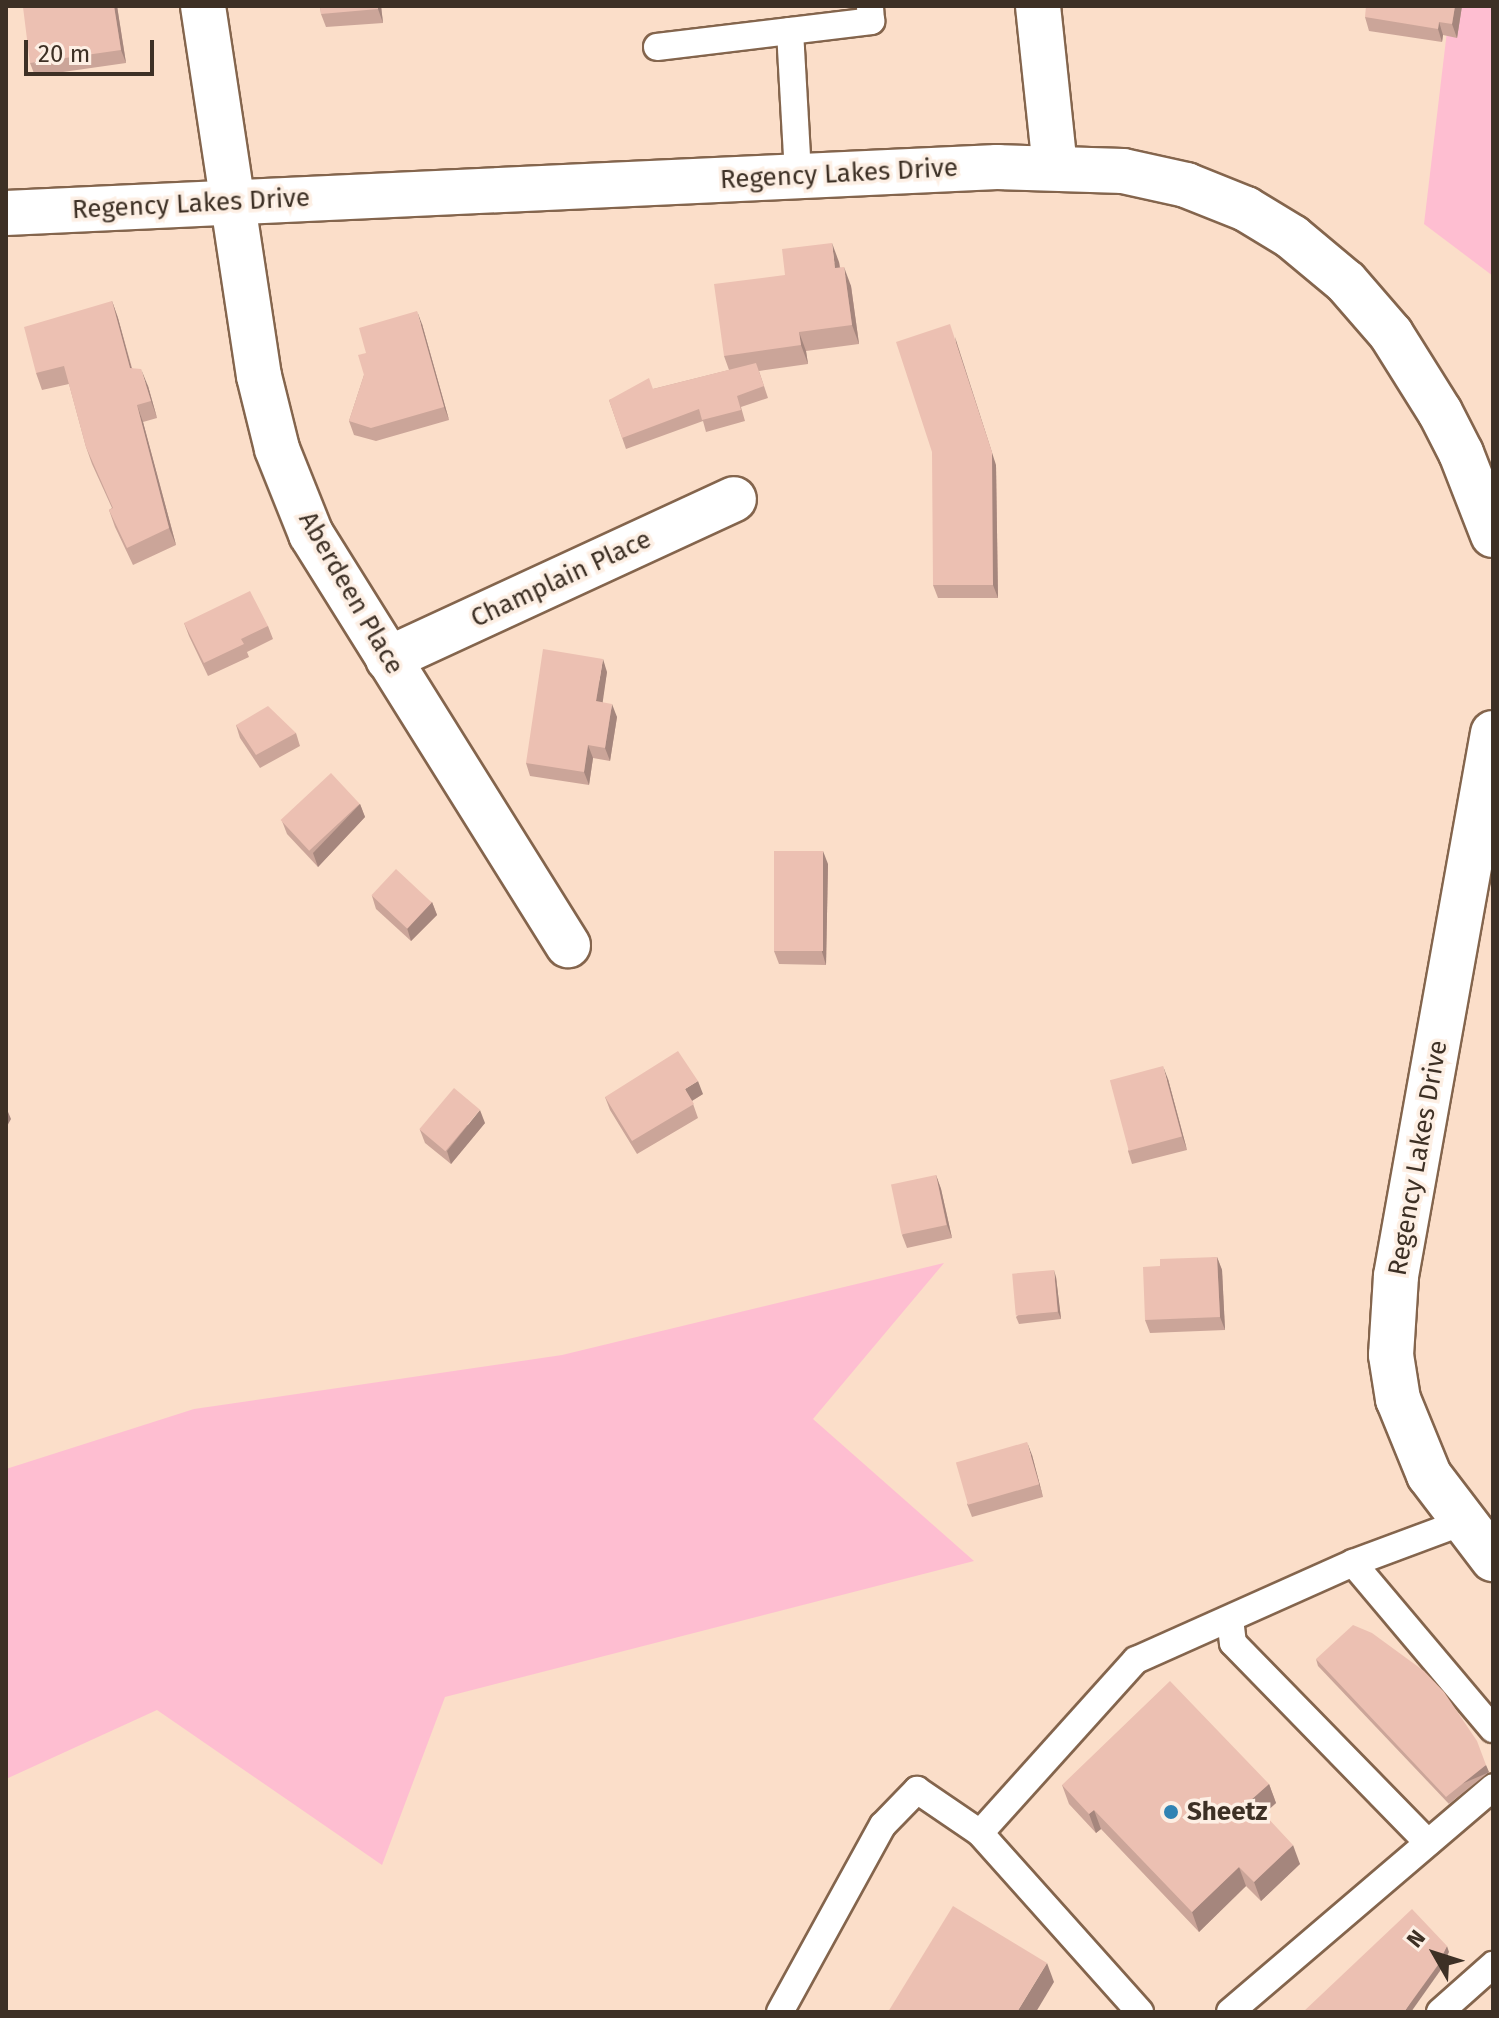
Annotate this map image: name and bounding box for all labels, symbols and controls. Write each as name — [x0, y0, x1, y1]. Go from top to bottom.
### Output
scale bar — [28, 24, 158, 74]
text: 20 m — [38, 40, 90, 68]
street label: Regency Lakes Drive — [719, 152, 959, 196]
street label: Regency Lakes Drive — [71, 182, 311, 226]
street label: Aberdeen Place — [292, 506, 410, 680]
street label: Champlain Place — [466, 524, 656, 634]
street label: Regency Lakes Drive — [1382, 1038, 1454, 1278]
place label: Sheetz — [1187, 1796, 1268, 1828]
marker: Sheetz — [1162, 1803, 1180, 1821]
north arrow — [1395, 1914, 1475, 1994]
text: N — [1401, 1924, 1431, 1953]

